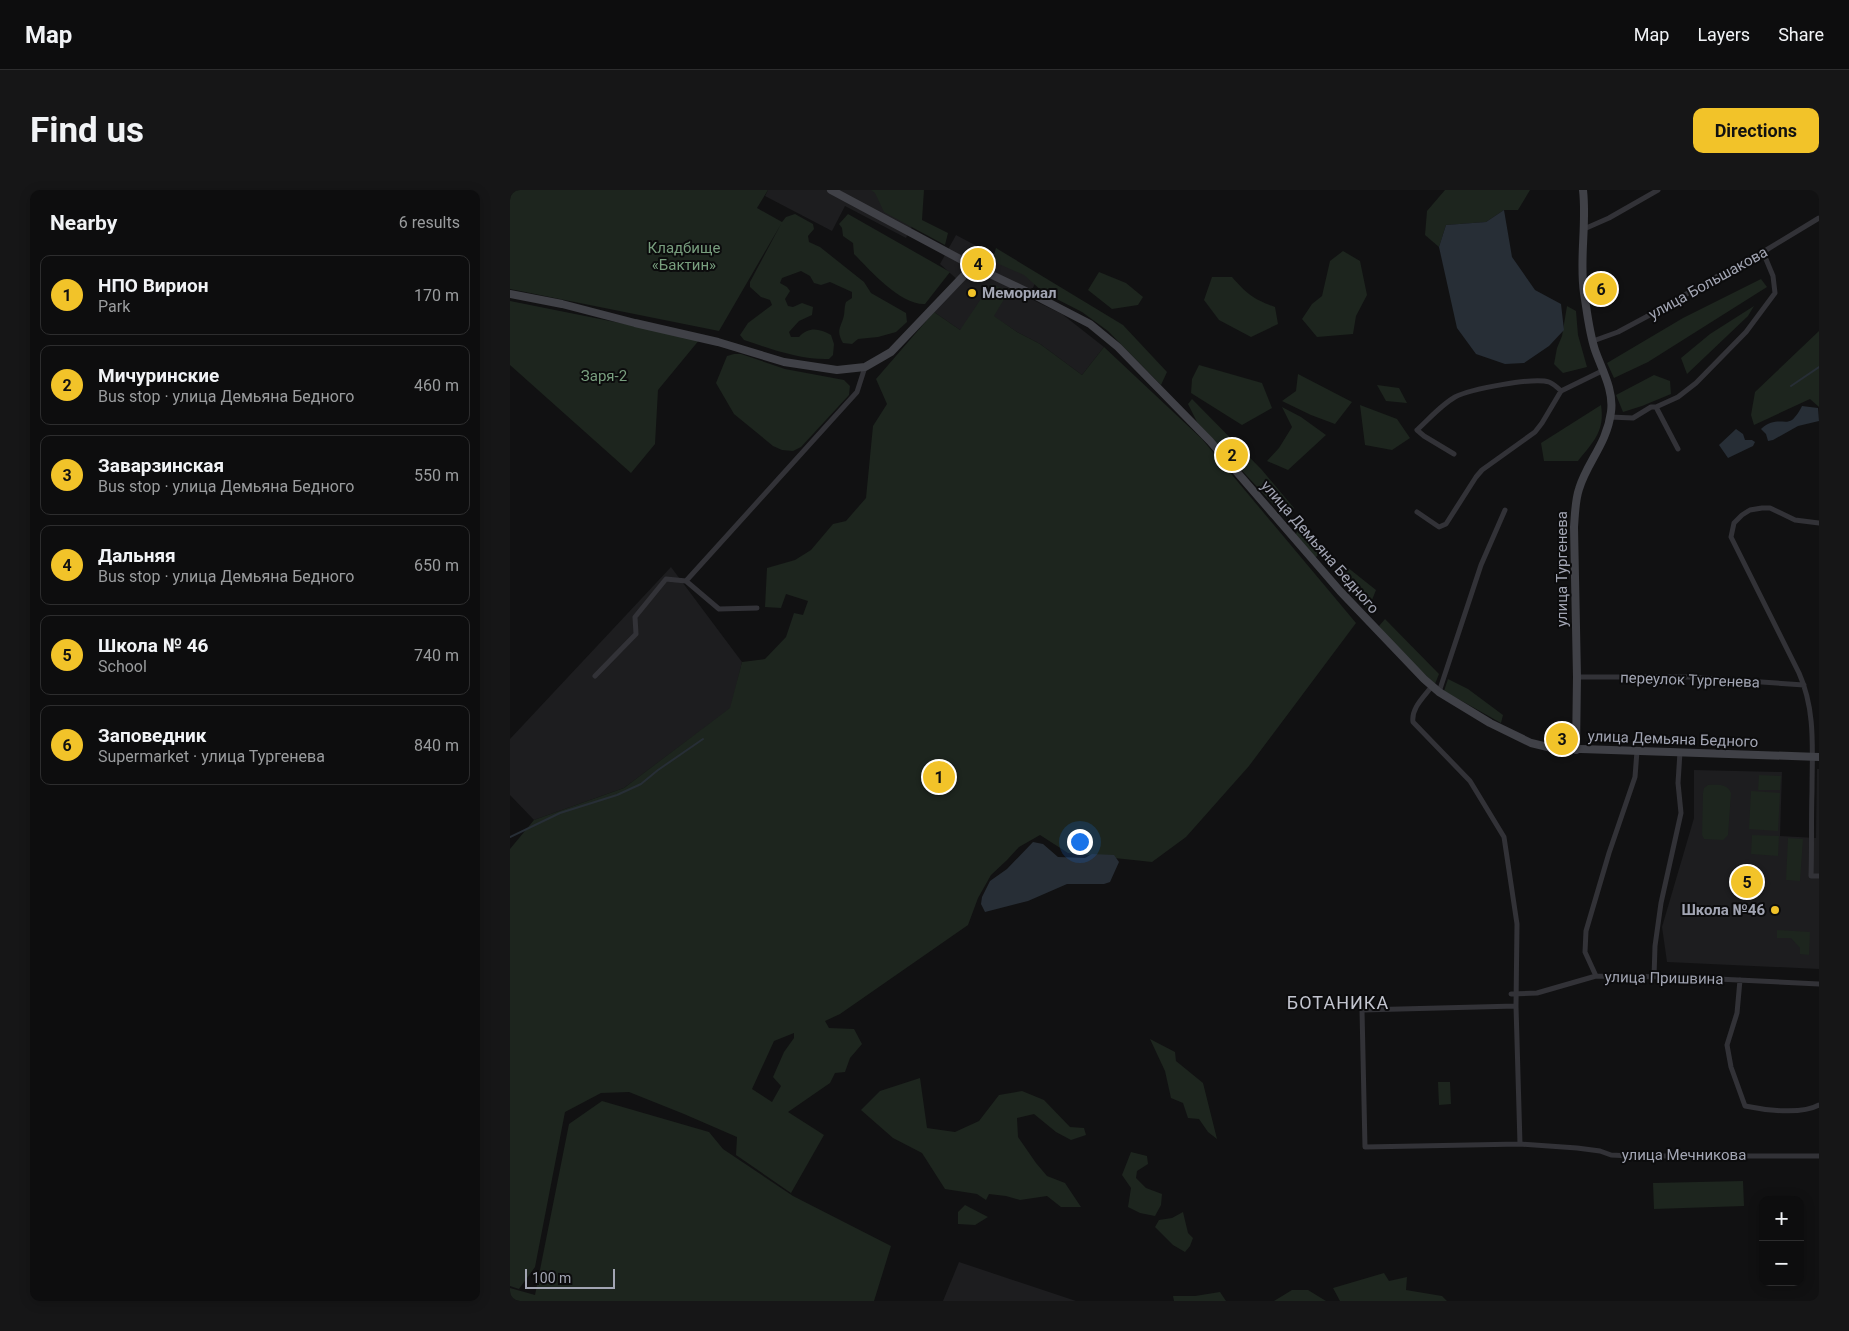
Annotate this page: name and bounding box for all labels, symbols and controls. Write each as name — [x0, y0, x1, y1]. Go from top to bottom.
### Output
text: Map — [25, 21, 72, 49]
text: Map — [1634, 24, 1669, 45]
text: Layers — [1697, 24, 1750, 45]
text: Share — [1778, 24, 1824, 45]
button: Directions — [1693, 108, 1819, 153]
text: Find us — [30, 110, 144, 151]
text: Nearby — [50, 211, 117, 235]
text: 6 results — [399, 213, 460, 232]
park label: Кладбище «Бактин» — [648, 239, 720, 274]
street label: улица Большакова — [1645, 243, 1771, 323]
pin: 4 — [962, 245, 994, 283]
pin: 6 — [1585, 270, 1617, 308]
text: НПО Вирион — [98, 274, 208, 297]
place label: Мемориал — [982, 284, 1057, 302]
text: 1 — [62, 286, 72, 305]
text: 170 m — [414, 286, 459, 305]
marker: Мемориал — [966, 287, 978, 299]
text: Park — [98, 297, 130, 316]
text: Мичуринские — [98, 364, 219, 387]
park label: Заря-2 — [581, 367, 627, 385]
text: 2 — [62, 376, 72, 395]
text: 460 m — [414, 376, 459, 395]
text: Bus stop · улица Демьяна Бедного — [98, 387, 354, 406]
pin: 2 — [1216, 436, 1248, 474]
text: Заварзинская — [98, 454, 224, 477]
text: 3 — [62, 466, 72, 485]
text: 550 m — [414, 466, 459, 485]
text: Bus stop · улица Демьяна Бедного — [98, 477, 354, 496]
street label: улица Демьяна Бедного — [1257, 477, 1383, 617]
street label: улица Тургенева — [1553, 511, 1571, 627]
text: Дальняя — [98, 544, 176, 567]
text: 4 — [62, 556, 72, 575]
text: 650 m — [414, 556, 459, 575]
text: Bus stop · улица Демьяна Бедного — [98, 567, 354, 586]
text: Школа № 46 — [98, 634, 209, 657]
text: 5 — [62, 646, 72, 665]
text: 740 m — [414, 646, 459, 665]
text: School — [98, 657, 147, 676]
street label: переулок Тургенева — [1620, 669, 1760, 691]
pin: 3 — [1546, 720, 1578, 758]
text: Заповедник — [98, 724, 206, 747]
street label: улица Демьяна Бедного — [1587, 727, 1759, 751]
text: 6 — [62, 736, 72, 755]
text: 840 m — [414, 736, 459, 755]
text: Supermarket · улица Тургенева — [98, 747, 325, 766]
pin: 1 — [923, 758, 955, 796]
your location — [1067, 829, 1093, 855]
pin: 5 — [1731, 863, 1763, 901]
place label: Школа №46 — [1681, 901, 1765, 919]
marker: Школа №46 — [1769, 904, 1781, 916]
street label: улица Пришвина — [1604, 968, 1724, 988]
district label: БОТАНИКА — [1287, 992, 1389, 1013]
street label: улица Мечникова — [1622, 1146, 1746, 1164]
map controls — [1759, 1196, 1804, 1286]
button: + — [1759, 1196, 1804, 1241]
button: − — [1759, 1241, 1804, 1286]
scale bar — [525, 1266, 615, 1289]
text: 100 m — [532, 1270, 571, 1286]

